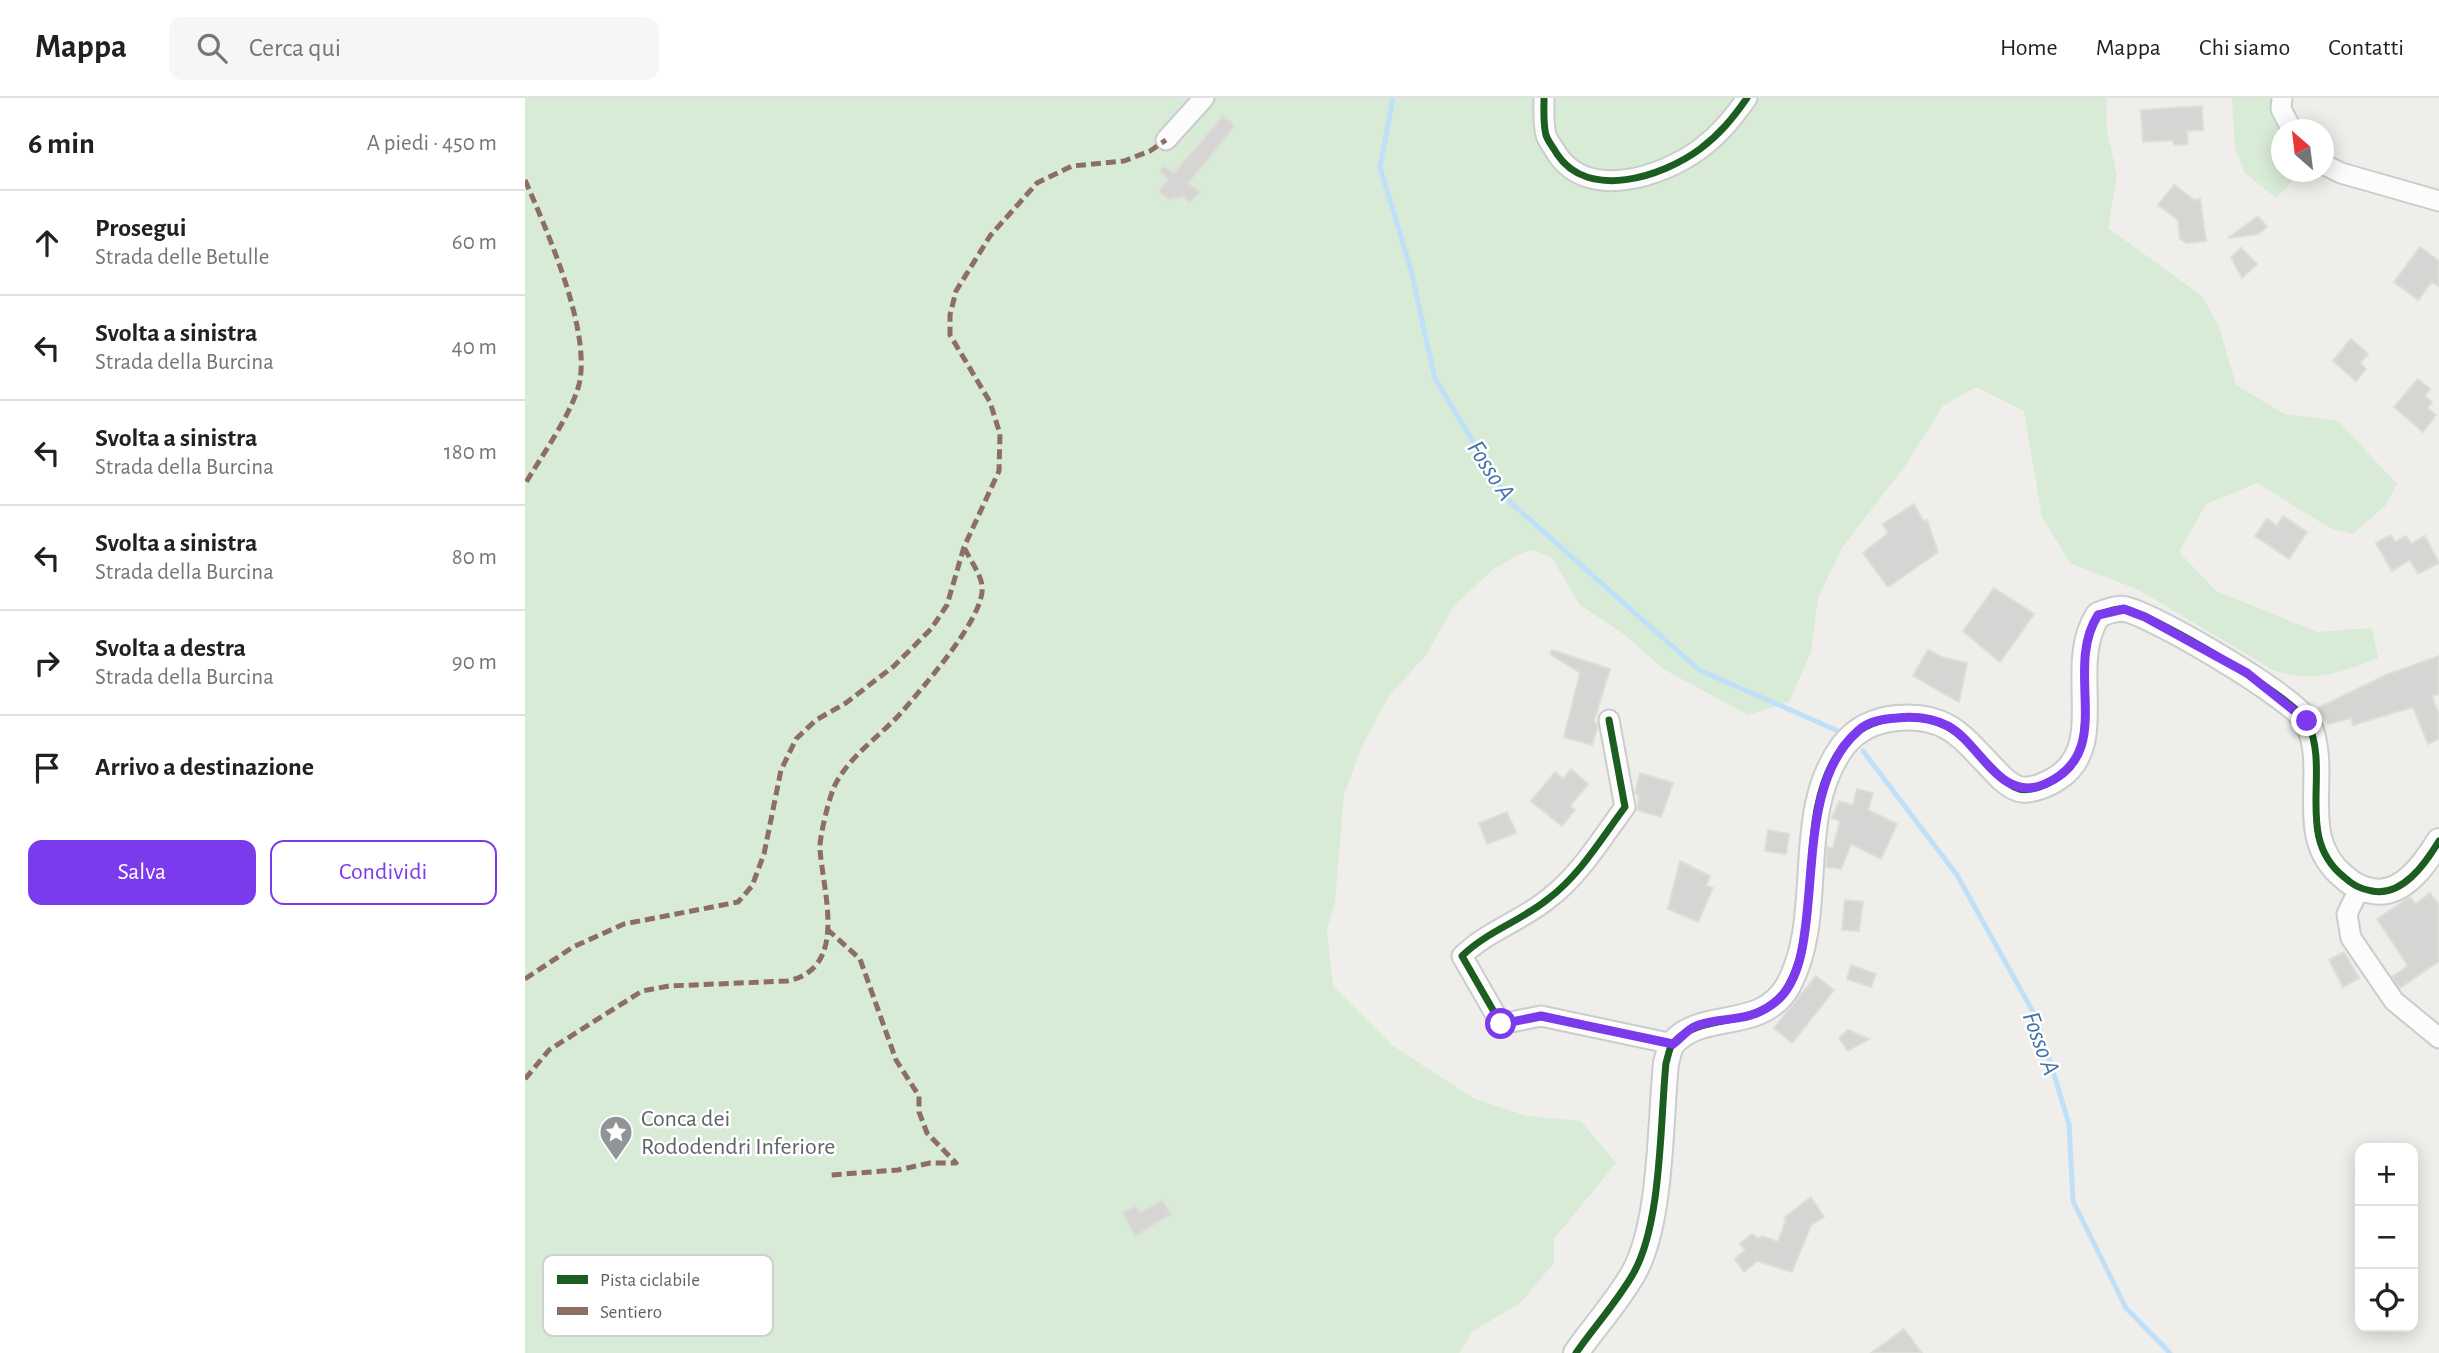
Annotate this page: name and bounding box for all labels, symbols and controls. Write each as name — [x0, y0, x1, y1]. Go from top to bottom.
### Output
search box — [169, 17, 659, 80]
icon: search — [193, 29, 231, 67]
text: Mappa — [35, 31, 127, 64]
text: Cerca qui — [249, 35, 341, 61]
text: Home — [2000, 36, 2058, 60]
text: Mappa — [2096, 36, 2161, 60]
text: Chi siamo — [2199, 36, 2290, 60]
text: Contatti — [2328, 36, 2404, 60]
north arrow — [2271, 119, 2334, 182]
text: 6 min — [28, 129, 95, 159]
text: A piedi · 450 m — [367, 132, 497, 155]
text: Prosegui — [95, 215, 186, 241]
icon: ahead — [28, 224, 66, 262]
text: 60 m — [452, 231, 497, 254]
text: Strada delle Betulle — [95, 246, 269, 269]
text: Svolta a sinistra — [95, 320, 257, 346]
icon: left — [28, 329, 66, 367]
text: 40 m — [452, 336, 497, 359]
text: Strada della Burcina — [95, 351, 274, 374]
text: Svolta a sinistra — [95, 425, 257, 451]
icon: left — [28, 434, 66, 472]
water label: Fosso A — [1462, 436, 1520, 505]
text: 180 m — [444, 441, 497, 464]
text: Strada della Burcina — [95, 456, 274, 479]
text: Svolta a sinistra — [95, 530, 257, 556]
icon: left — [28, 539, 66, 577]
text: 80 m — [452, 546, 497, 569]
text: Strada della Burcina — [95, 561, 274, 584]
text: Svolta a destra — [95, 635, 246, 661]
icon: right — [28, 644, 66, 682]
text: 90 m — [452, 651, 497, 674]
text: Strada della Burcina — [95, 666, 274, 689]
route end — [2291, 705, 2322, 736]
icon: arrive — [28, 749, 66, 787]
text: Arrivo a destinazione — [95, 754, 314, 780]
button: Salva — [28, 840, 256, 905]
button: Condividi — [270, 840, 497, 905]
route start — [1485, 1008, 1516, 1039]
water label: Fosso A — [2018, 1008, 2065, 1079]
place label: Conca dei Rododendri Inferiore — [641, 1107, 835, 1159]
place icon: Conca dei Rododendri Inferiore — [597, 1113, 635, 1162]
map controls — [2355, 1143, 2418, 1332]
button: + — [2355, 1143, 2418, 1206]
button: − — [2355, 1206, 2418, 1269]
legend — [543, 1255, 773, 1336]
button: locate — [2355, 1269, 2418, 1332]
text: Pista ciclabile — [600, 1271, 700, 1290]
text: Sentiero — [600, 1303, 662, 1322]

